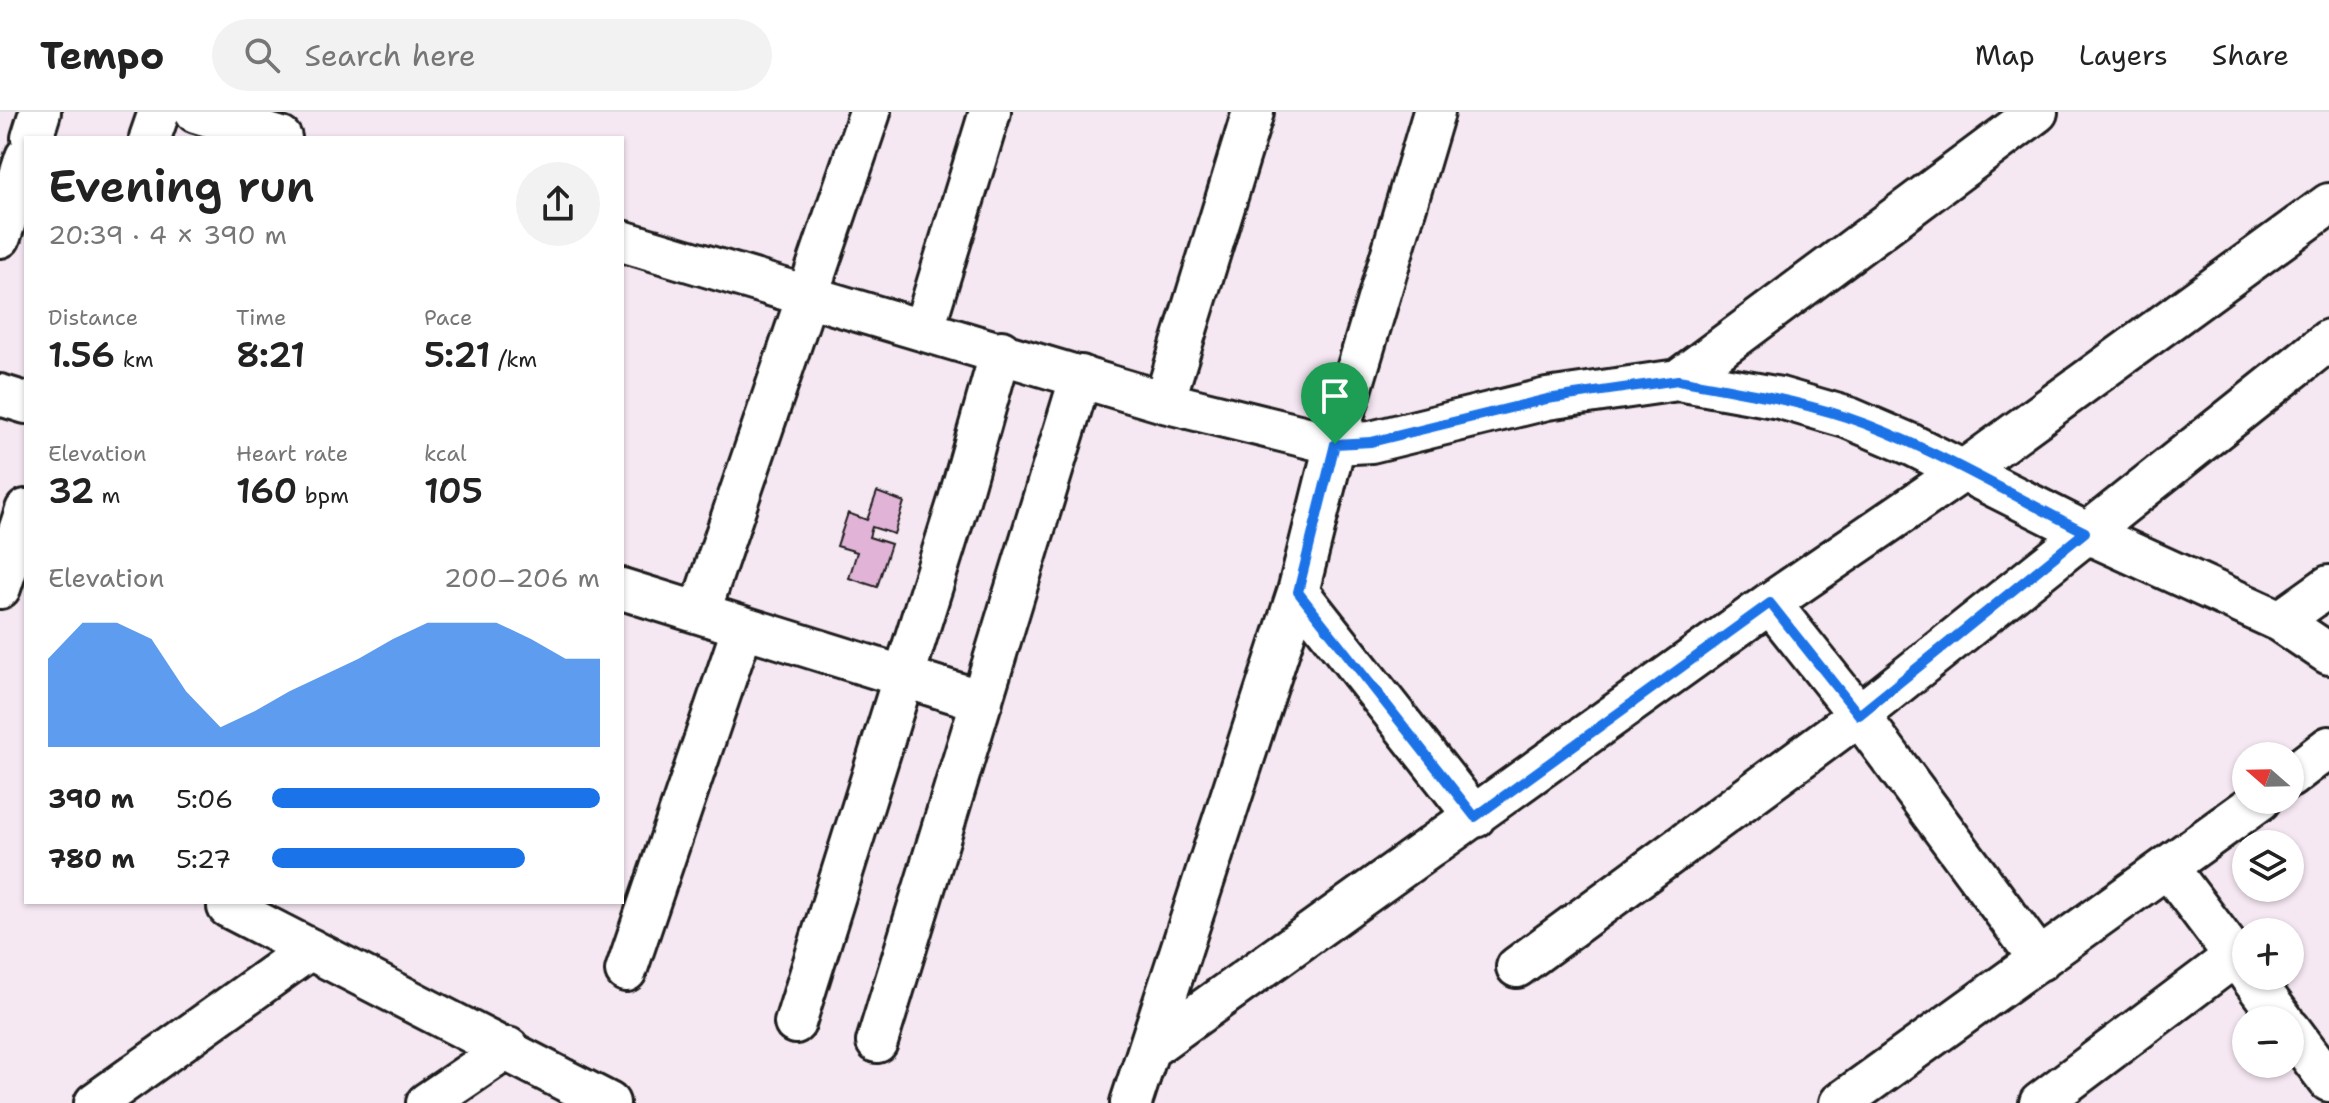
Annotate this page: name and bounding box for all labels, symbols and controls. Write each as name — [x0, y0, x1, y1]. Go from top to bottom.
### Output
search box — [212, 19, 772, 91]
text: Tempo — [40, 30, 164, 81]
icon: search — [240, 33, 284, 77]
text: Search here — [304, 35, 476, 76]
text: Map — [1975, 36, 2035, 74]
text: Layers — [2079, 36, 2168, 74]
text: Share — [2212, 36, 2289, 74]
text: Evening run — [48, 157, 315, 216]
button: share — [516, 162, 600, 246]
text: 20:39 · 4 × 390 m — [48, 217, 287, 252]
text: Distance — [48, 303, 138, 332]
text: Time — [236, 303, 286, 332]
text: Pace — [424, 303, 472, 332]
text: 1.56 — [48, 332, 115, 378]
text: 8:21 — [236, 332, 305, 378]
text: 5:21 — [424, 332, 491, 378]
text: km — [115, 345, 154, 374]
text: /km — [491, 345, 537, 374]
pin — [1301, 362, 1369, 444]
icon: arrive — [1313, 374, 1357, 418]
text: Elevation — [48, 439, 146, 468]
text: Heart rate — [236, 439, 348, 468]
text: kcal — [424, 439, 467, 468]
text: 32 — [48, 468, 94, 514]
text: 160 — [236, 468, 297, 514]
text: 105 — [424, 468, 483, 514]
text: m — [94, 481, 121, 510]
text: bpm — [297, 481, 349, 510]
text: Elevation — [48, 560, 164, 595]
text: 200–206 m — [444, 560, 600, 595]
north arrow — [2232, 742, 2304, 814]
map controls — [2232, 742, 2304, 1078]
text: 390 m — [48, 781, 134, 816]
text: 5:06 — [176, 781, 233, 816]
button: layers — [2232, 830, 2304, 902]
text: 780 m — [48, 841, 135, 876]
text: 5:27 — [176, 841, 231, 876]
button: + — [2232, 918, 2304, 990]
button: − — [2232, 1006, 2304, 1078]

